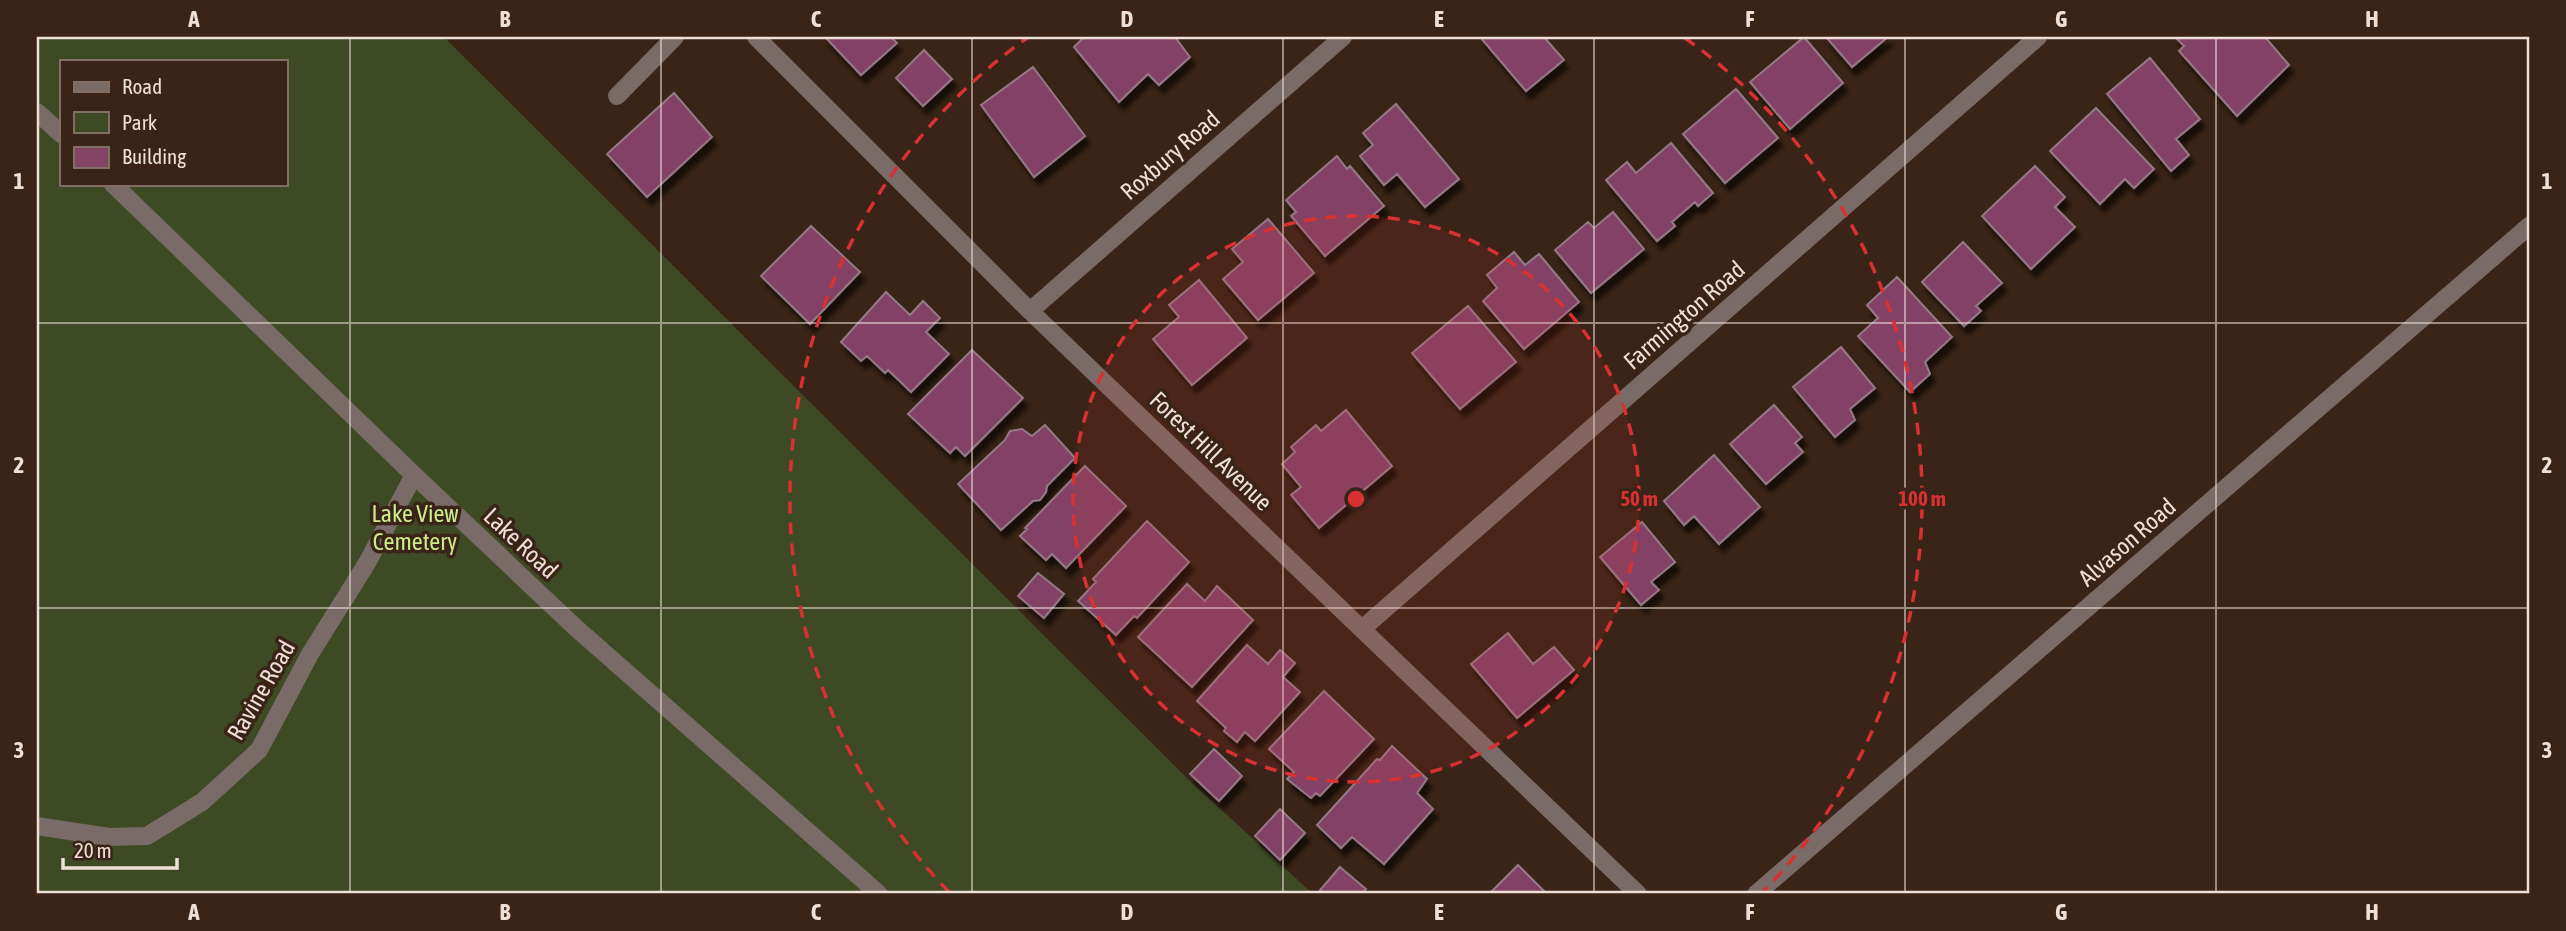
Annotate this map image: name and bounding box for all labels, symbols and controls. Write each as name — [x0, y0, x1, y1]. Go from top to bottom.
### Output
text: A — [187, 6, 200, 32]
text: B — [500, 6, 511, 32]
text: C — [811, 6, 822, 32]
text: D — [1121, 6, 1134, 32]
text: E — [1434, 6, 1444, 32]
text: F — [1745, 6, 1755, 32]
text: G — [2055, 6, 2067, 32]
text: H — [2365, 6, 2379, 32]
legend — [60, 60, 287, 186]
text: Road — [122, 74, 162, 98]
street label: Roxbury Road — [1115, 105, 1225, 205]
text: Park — [122, 110, 157, 134]
text: Building — [122, 144, 186, 168]
text: 1 — [14, 168, 25, 194]
text: 1 — [2542, 168, 2553, 194]
street label: Farmington Road — [1618, 255, 1750, 375]
street label: Forest Hill Avenue — [1144, 386, 1278, 516]
text: 2 — [14, 452, 24, 478]
text: 2 — [2542, 452, 2552, 478]
text: 50 m — [1620, 486, 1658, 510]
text: 100 m — [1898, 486, 1946, 510]
centre of rings — [1344, 487, 1368, 511]
street label: Alvason Road — [2073, 493, 2181, 591]
park label: Lake View Cemetery — [372, 500, 458, 555]
street label: Lake Road — [479, 502, 563, 584]
street label: Ravine Road — [222, 636, 300, 744]
text: 3 — [14, 737, 24, 763]
text: 3 — [2542, 737, 2552, 763]
scale bar — [63, 826, 177, 870]
text: 20 m — [74, 838, 112, 862]
text: A — [187, 899, 200, 925]
text: B — [500, 899, 511, 925]
text: C — [811, 899, 822, 925]
text: D — [1121, 899, 1134, 925]
text: E — [1434, 899, 1444, 925]
text: F — [1745, 899, 1755, 925]
text: G — [2055, 899, 2067, 925]
text: H — [2365, 899, 2379, 925]

